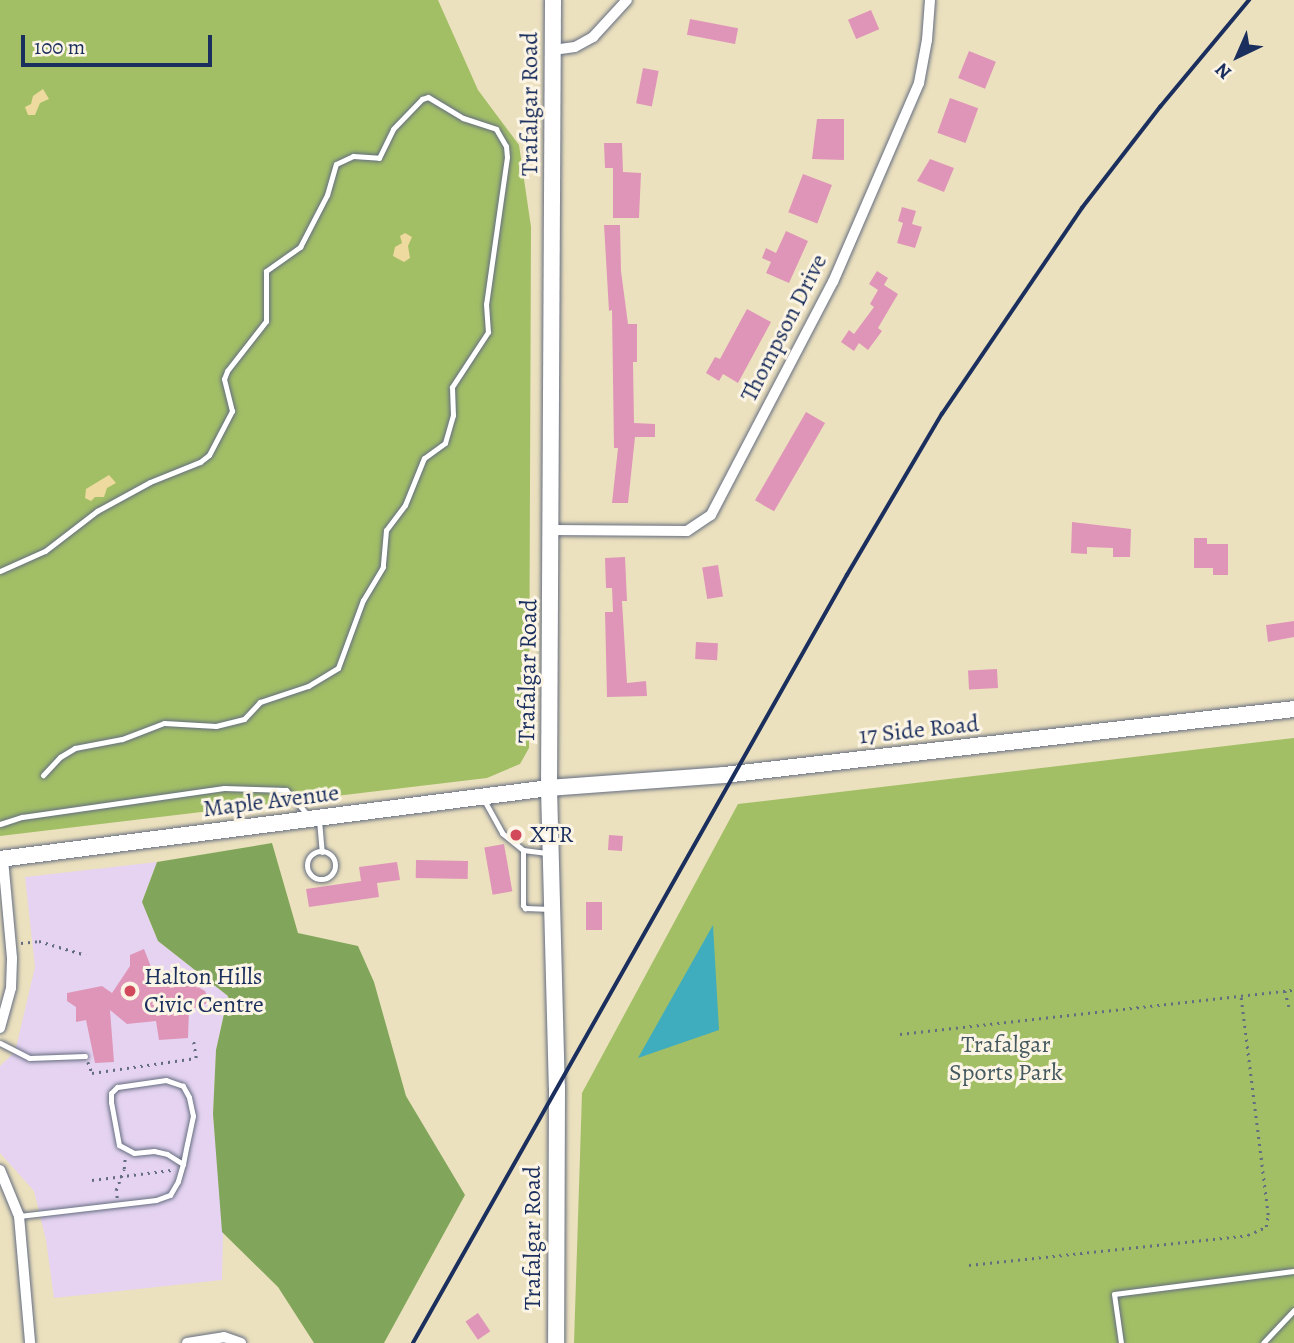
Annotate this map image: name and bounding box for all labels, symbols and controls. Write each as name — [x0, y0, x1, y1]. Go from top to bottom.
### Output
scale bar — [24, 21, 215, 65]
north arrow — [1203, 21, 1273, 91]
street label: Trafalgar Road — [516, 32, 544, 176]
text: 100 m — [34, 33, 85, 61]
text: N — [1209, 57, 1237, 85]
street label: Thompson Drive — [734, 249, 834, 407]
street label: Trafalgar Road — [512, 599, 544, 743]
street label: 17 Side Road — [858, 709, 980, 751]
street label: Maple Avenue — [201, 778, 341, 824]
place label: XTR — [530, 821, 574, 849]
marker: XTR — [508, 827, 524, 843]
place label: Halton Hills Civic Centre — [144, 963, 264, 1019]
marker: Halton Hills Civic Centre — [122, 983, 138, 999]
park label: Trafalgar Sports Park — [949, 1031, 1063, 1087]
street label: Trafalgar Road — [519, 1166, 547, 1310]

